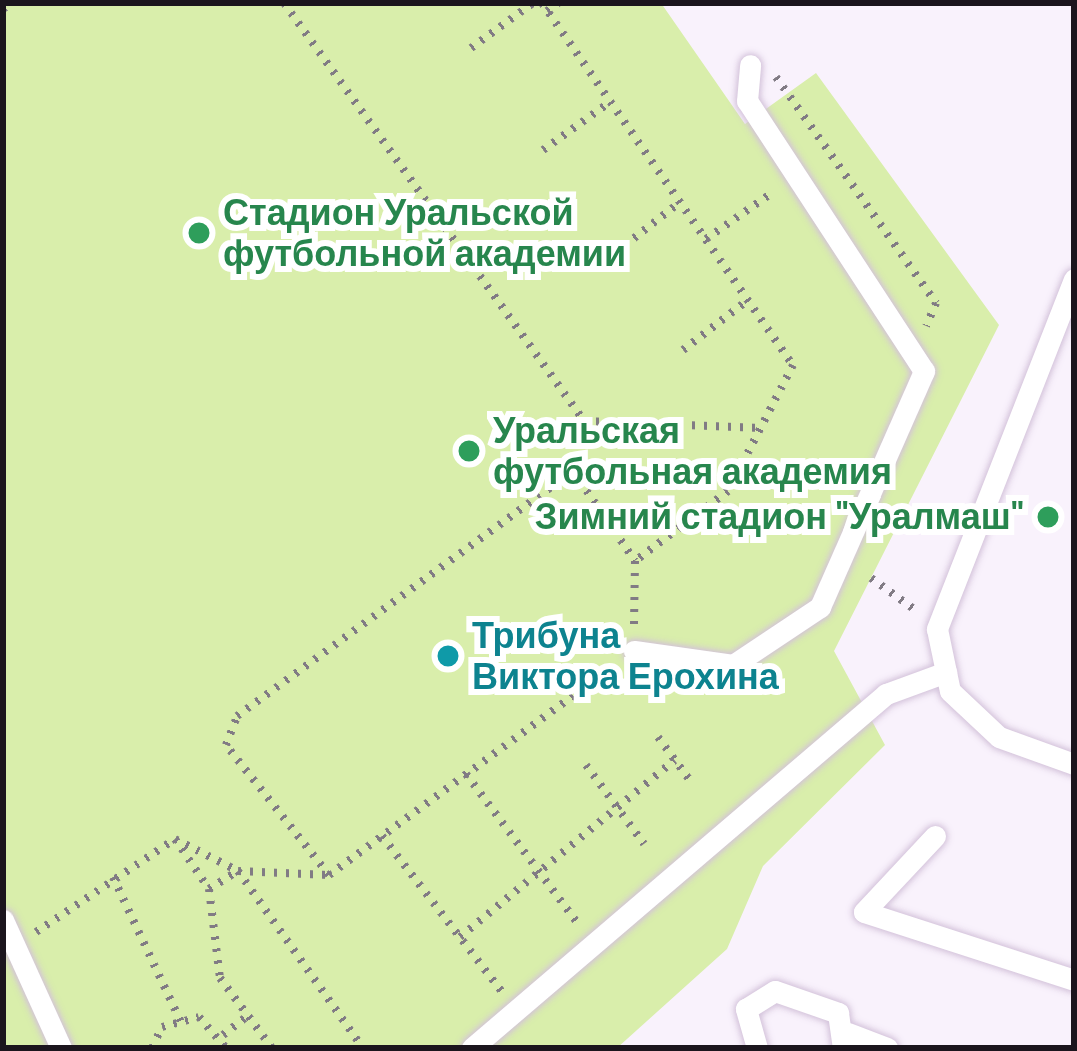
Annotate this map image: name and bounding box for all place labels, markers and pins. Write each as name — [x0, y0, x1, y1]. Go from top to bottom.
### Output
place label: Стадион Уральской футбольной академии — [223, 190, 626, 275]
marker: Стадион Уральской футбольной академии — [186, 220, 212, 246]
place label: Уральская футбольная академия — [493, 408, 892, 493]
marker: Уральская футбольная академия — [456, 438, 482, 464]
place label: Зимний стадион "Уралмаш" — [535, 495, 1024, 539]
marker: Зимний стадион "Уралмаш" — [1035, 504, 1061, 530]
place label: Трибуна Виктора Ерохина — [472, 613, 779, 698]
marker: Трибуна Виктора Ерохина — [435, 643, 461, 669]

